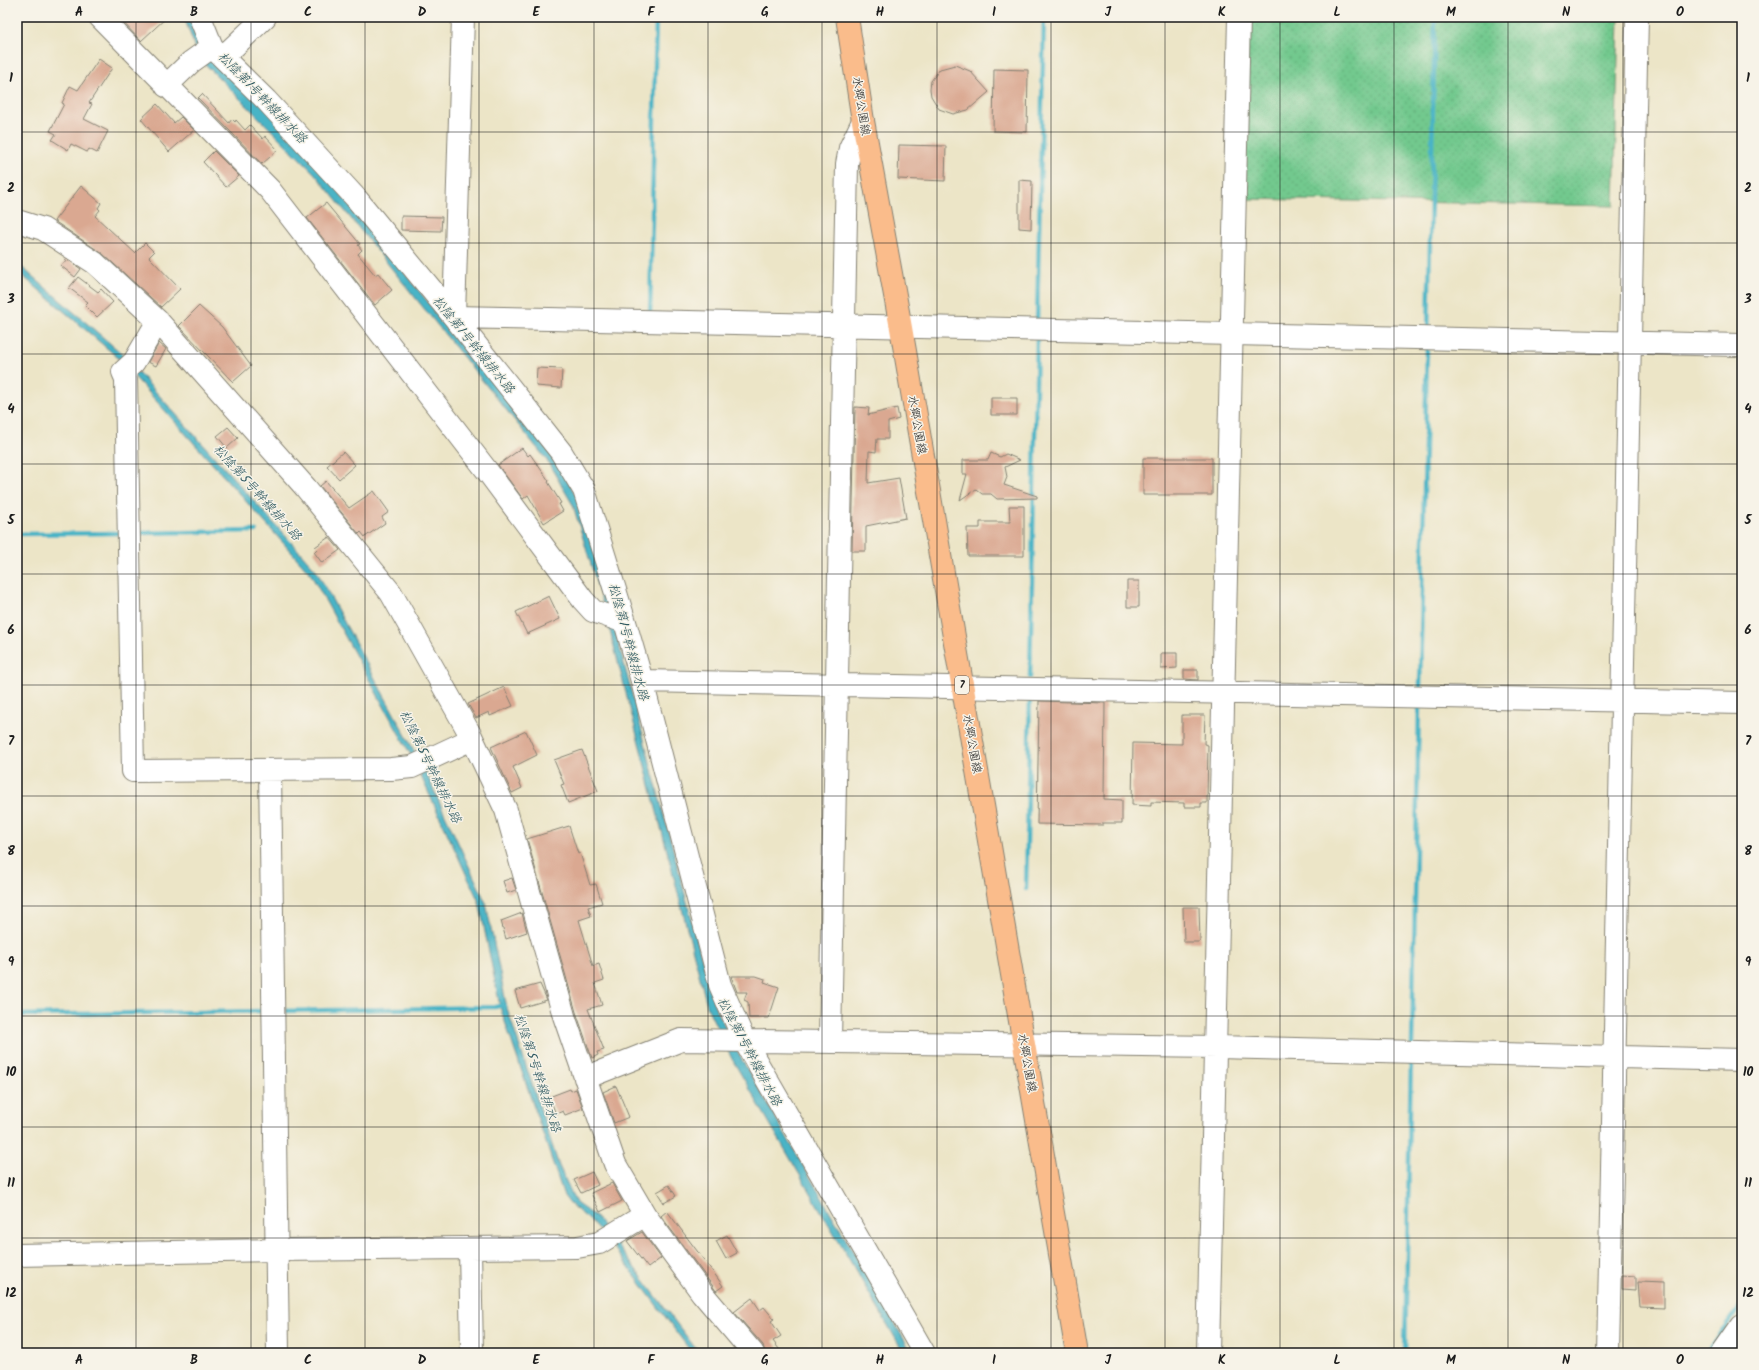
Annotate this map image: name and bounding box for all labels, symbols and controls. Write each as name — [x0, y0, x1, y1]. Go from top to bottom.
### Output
text: A — [75, 2, 83, 23]
text: B — [190, 2, 198, 23]
text: C — [304, 2, 312, 23]
text: D — [418, 2, 427, 23]
text: E — [532, 2, 540, 23]
text: F — [647, 2, 655, 23]
text: G — [761, 2, 769, 23]
text: H — [876, 2, 885, 23]
text: I — [992, 2, 996, 23]
text: J — [1105, 2, 1112, 23]
text: K — [1218, 2, 1226, 23]
text: L — [1333, 2, 1341, 23]
text: M — [1446, 2, 1456, 23]
text: N — [1562, 2, 1571, 23]
text: O — [1676, 2, 1684, 23]
water label: 松陰第1号幹線排水路 — [212, 47, 312, 150]
text: 1 — [9, 68, 13, 89]
text: 1 — [1746, 68, 1750, 89]
street label: 水郷公園線 — [847, 75, 875, 137]
text: 2 — [7, 178, 15, 199]
text: 2 — [1744, 178, 1752, 199]
text: 3 — [6, 289, 15, 310]
text: 3 — [1743, 289, 1752, 310]
water label: 松陰第1号幹線排水路 — [427, 291, 520, 399]
street label: 水郷公園線 — [902, 394, 932, 456]
text: 4 — [7, 399, 15, 420]
text: 4 — [1744, 399, 1752, 420]
water label: 松陰第5号幹線排水路 — [208, 440, 307, 547]
text: 5 — [7, 510, 16, 531]
text: 5 — [1744, 510, 1753, 531]
water label: 松陰第1号幹線排水路 — [602, 581, 654, 704]
text: 6 — [7, 620, 15, 641]
text: 6 — [1744, 620, 1752, 641]
road number: 7 — [955, 676, 969, 694]
water label: 松陰第5号幹線排水路 — [393, 707, 467, 828]
street label: 水郷公園線 — [957, 713, 987, 775]
text: 7 — [8, 731, 15, 752]
text: 7 — [1745, 731, 1752, 752]
text: 8 — [7, 841, 15, 862]
text: 8 — [1744, 841, 1752, 862]
text: 9 — [8, 952, 15, 973]
text: 9 — [1745, 952, 1752, 973]
water label: 松陰第1号幹線排水路 — [711, 994, 787, 1111]
water label: 松陰第5号幹線排水路 — [508, 1011, 566, 1136]
street label: 水郷公園線 — [1012, 1032, 1042, 1094]
text: 10 — [6, 1062, 17, 1083]
text: 10 — [1743, 1062, 1754, 1083]
text: 11 — [7, 1173, 15, 1194]
text: 11 — [1744, 1173, 1752, 1194]
text: 12 — [5, 1283, 17, 1304]
text: 12 — [1742, 1283, 1754, 1304]
text: A — [75, 1350, 83, 1370]
text: B — [190, 1350, 198, 1370]
text: C — [304, 1350, 312, 1370]
text: D — [418, 1350, 427, 1370]
text: E — [532, 1350, 540, 1370]
text: F — [647, 1350, 655, 1370]
text: G — [761, 1350, 769, 1370]
text: H — [876, 1350, 885, 1370]
text: I — [992, 1350, 996, 1370]
text: J — [1105, 1350, 1112, 1370]
text: K — [1218, 1350, 1226, 1370]
text: L — [1333, 1350, 1341, 1370]
text: M — [1446, 1350, 1456, 1370]
text: N — [1562, 1350, 1571, 1370]
text: O — [1676, 1350, 1684, 1370]

